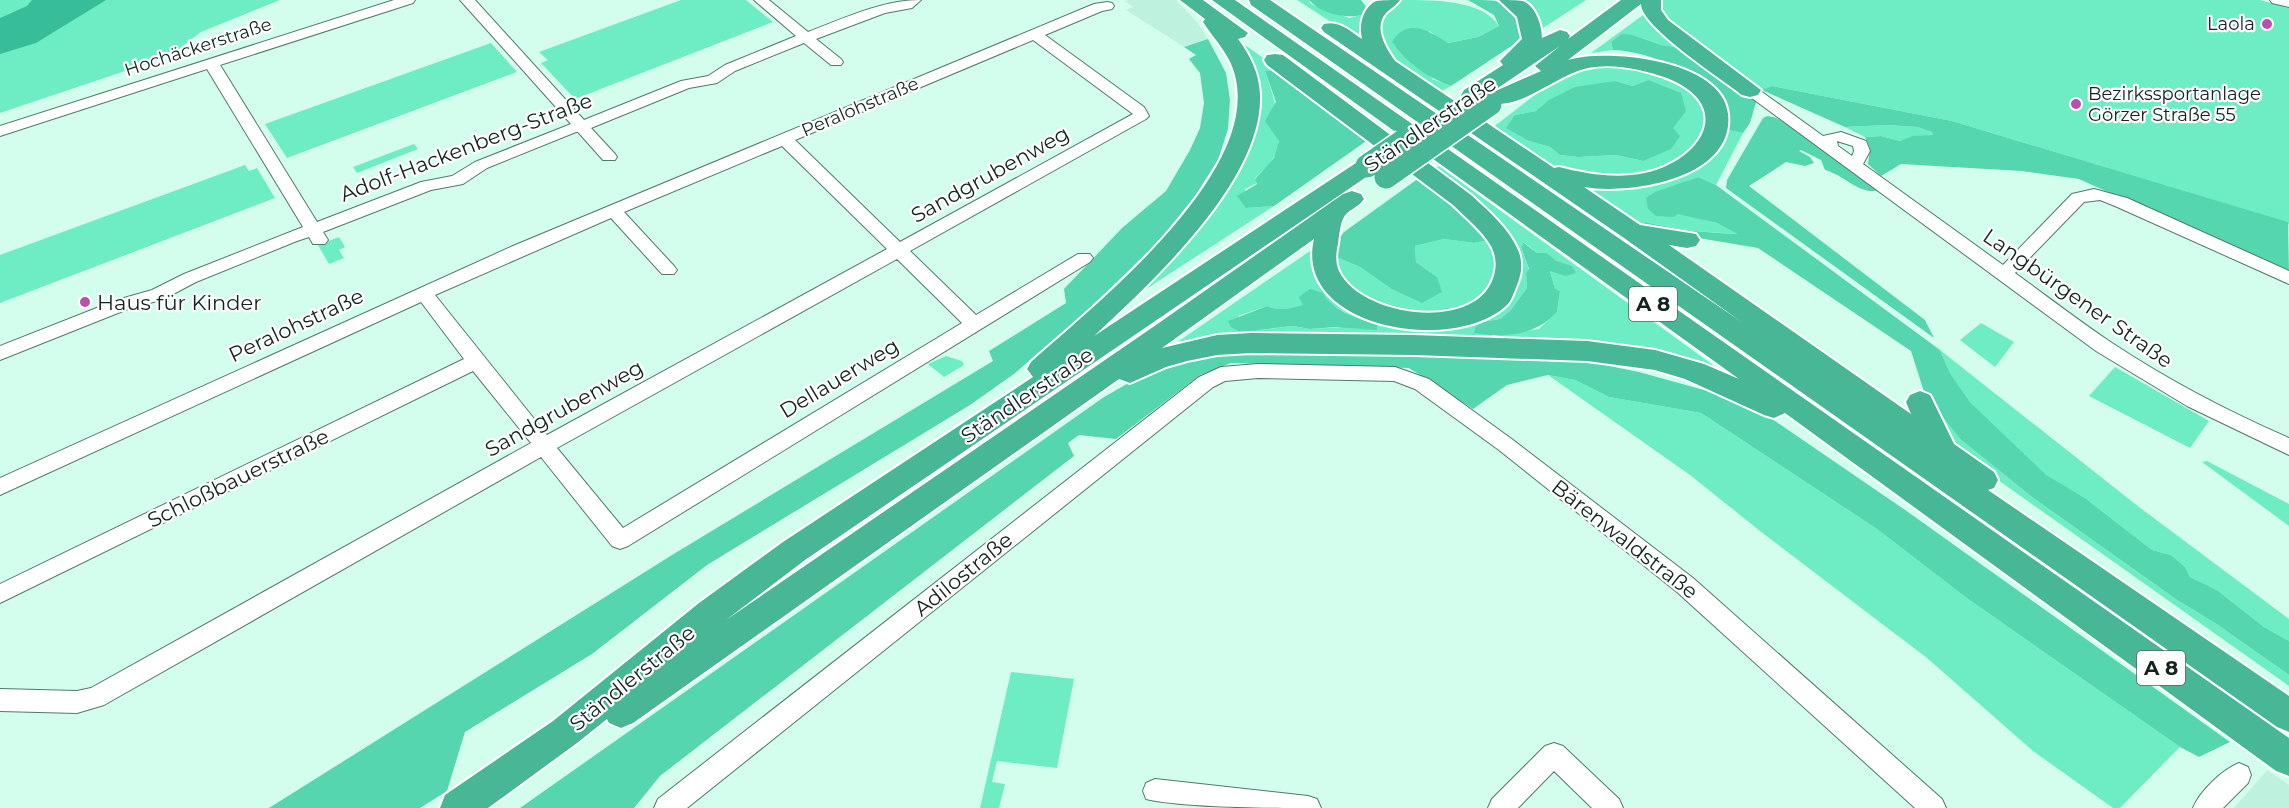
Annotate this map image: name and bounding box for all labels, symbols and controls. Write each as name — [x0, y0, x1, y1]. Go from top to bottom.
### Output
street label: Hochäckerstraße — [122, 13, 274, 81]
place label: Laola — [2207, 13, 2255, 35]
marker: Laola — [2260, 17, 2274, 31]
street label: Ständlerstraße — [1359, 71, 1501, 177]
street label: Peralohstraße — [798, 72, 922, 142]
place label: Bezirkssportanlage Görzer Straße 55 — [2088, 83, 2261, 126]
street label: Adolf-Hackenberg-Straße — [336, 87, 596, 207]
marker: Bezirkssportanlage Görzer Straße 55 — [2069, 97, 2083, 111]
street label: Sandgrubenweg — [907, 120, 1073, 228]
street label: Langbürgener Straße — [1978, 223, 2178, 373]
street label: Peralohstraße — [225, 283, 367, 367]
road number: A 8 — [1629, 287, 1677, 321]
place label: Haus für Kinder — [97, 290, 262, 315]
marker: Haus für Kinder — [78, 295, 92, 309]
street label: Dellauerweg — [775, 333, 903, 423]
street label: Ständlerstraße — [956, 342, 1098, 448]
street label: Sandgrubenweg — [481, 354, 647, 462]
street label: Schloßbauerstraße — [143, 423, 333, 533]
street label: Bärenwaldstraße — [1547, 474, 1703, 604]
street label: Adilostraße — [909, 527, 1017, 621]
street label: Ständlerstraße — [564, 620, 700, 736]
road number: A 8 — [2137, 651, 2185, 685]

